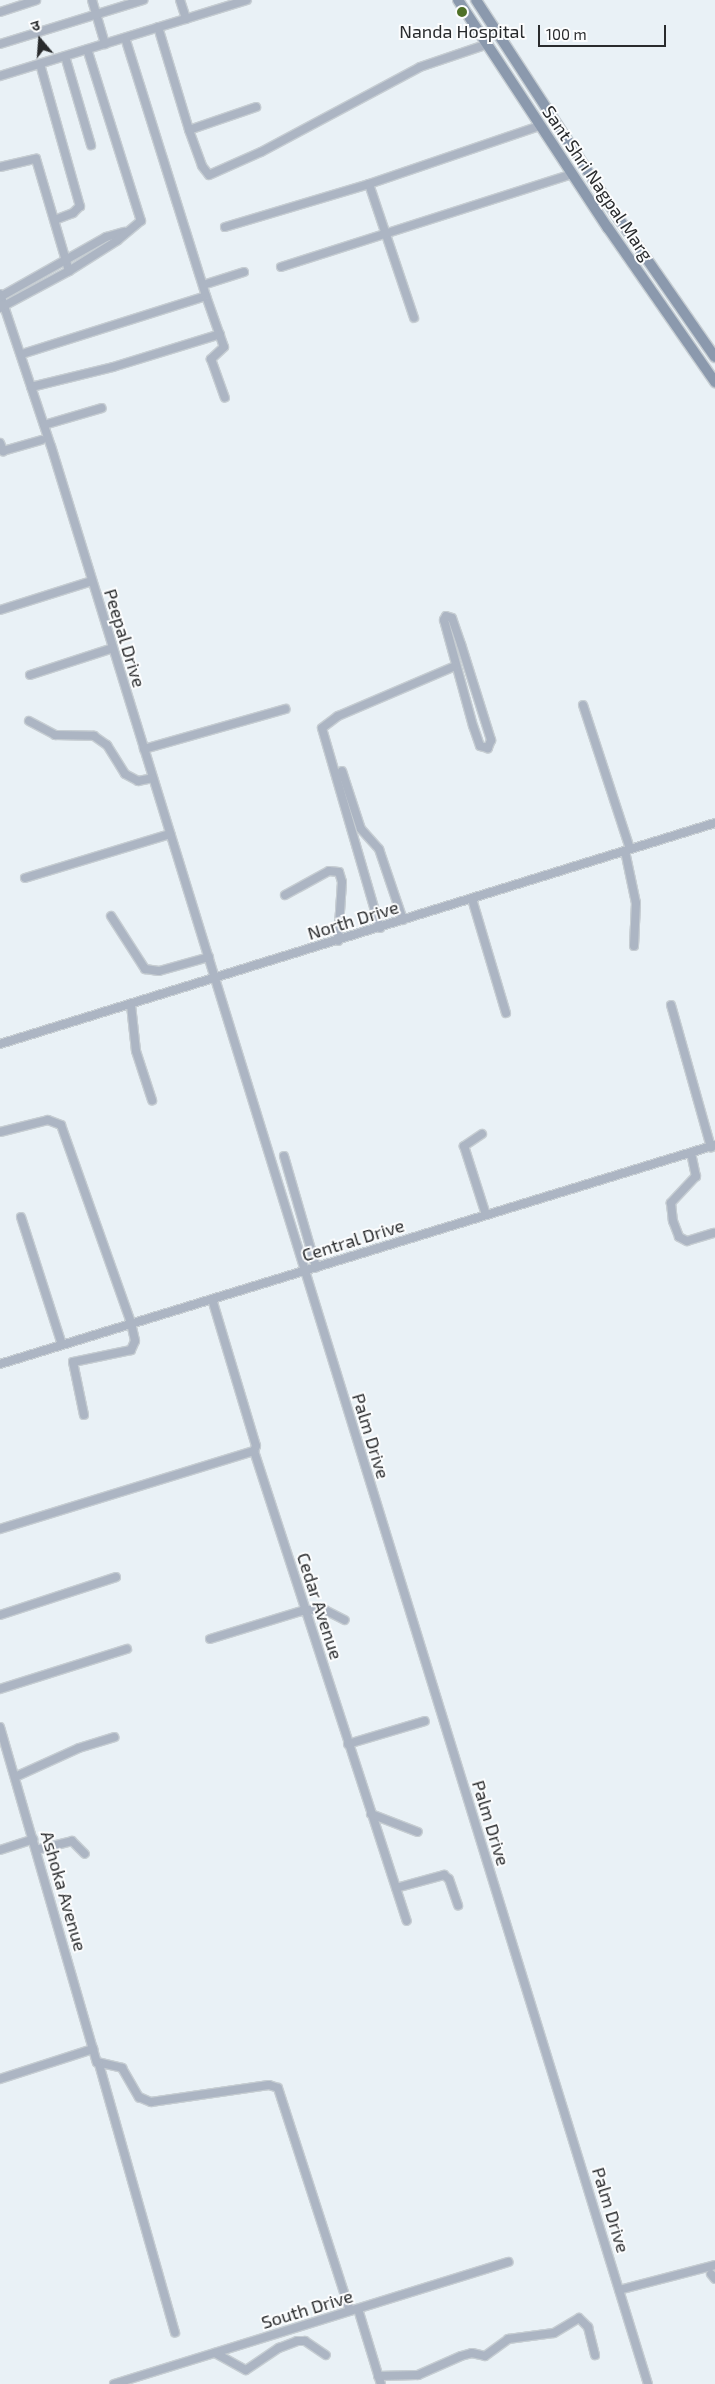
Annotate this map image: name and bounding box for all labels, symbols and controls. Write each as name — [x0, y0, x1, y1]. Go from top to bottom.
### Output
marker: Nanda Hospital — [456, 6, 468, 18]
north arrow — [15, 15, 65, 65]
scale bar — [540, 15, 668, 47]
text: उ — [29, 16, 42, 35]
place label: Nanda Hospital — [399, 20, 525, 42]
text: 100 m — [546, 25, 587, 43]
street label: Sant Shri Nagpal Marg — [538, 101, 658, 265]
street label: Peepal Drive — [100, 586, 150, 690]
street label: North Drive — [305, 896, 401, 944]
street label: Central Drive — [299, 1214, 407, 1266]
street label: Palm Drive — [348, 1391, 394, 1481]
street label: Cedar Avenue — [292, 1550, 348, 1662]
street label: Palm Drive — [468, 1778, 514, 1868]
street label: Ashoka Avenue — [36, 1828, 92, 1954]
street label: Palm Drive — [588, 2165, 634, 2255]
street label: South Drive — [259, 2285, 355, 2333]

